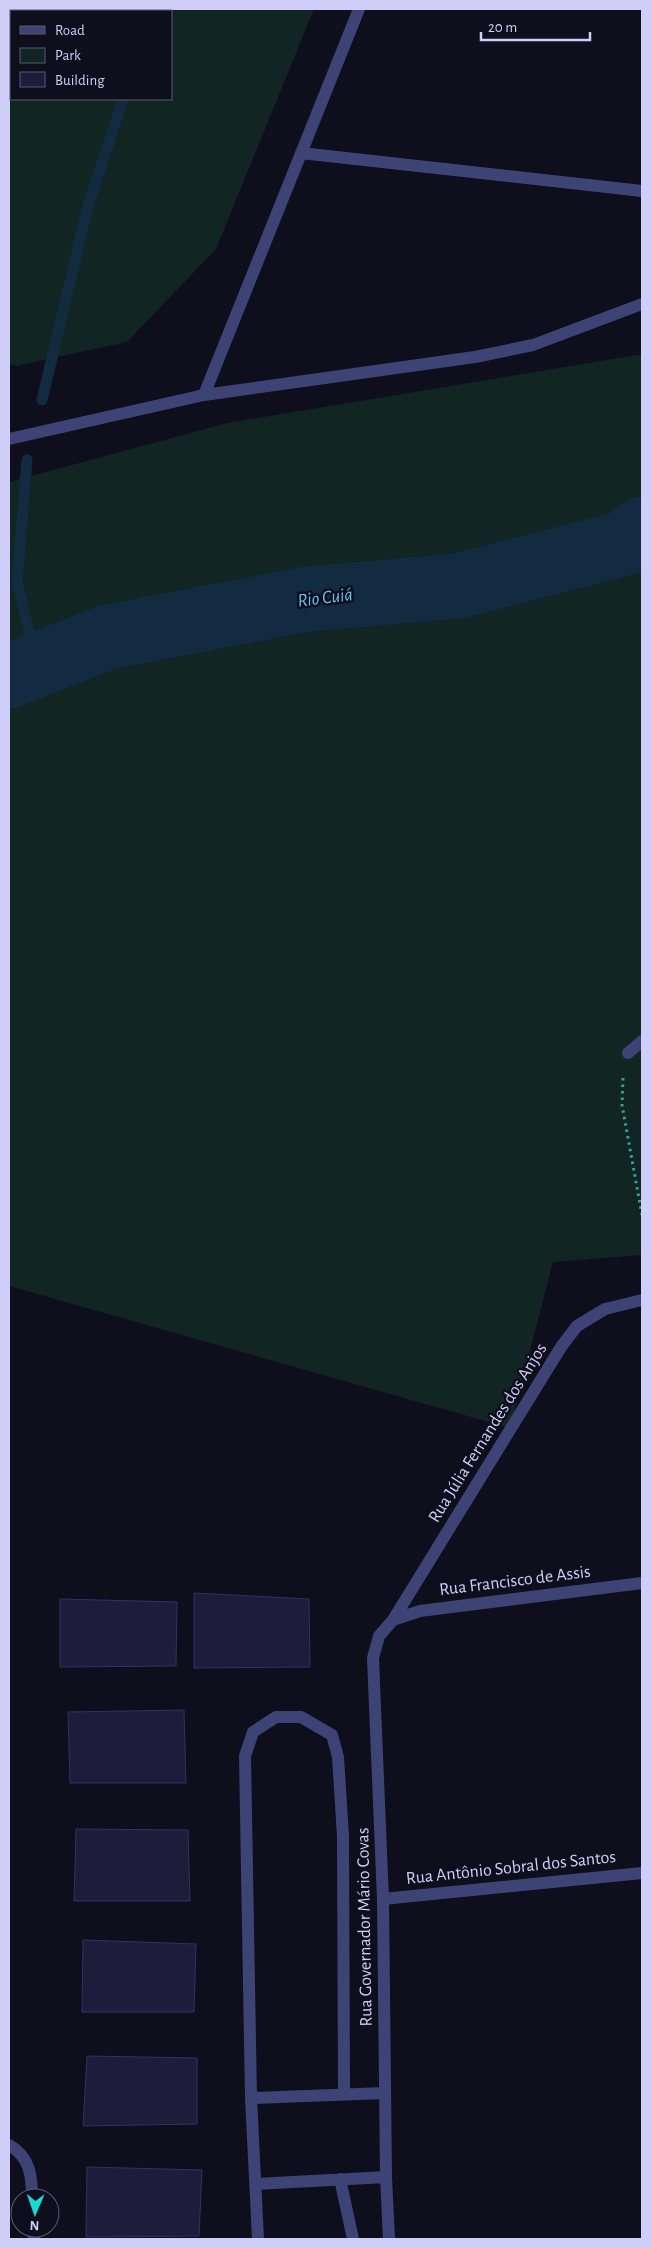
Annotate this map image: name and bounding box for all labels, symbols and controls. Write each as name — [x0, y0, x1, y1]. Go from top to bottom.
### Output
legend — [10, 10, 172, 100]
scale bar — [481, 10, 590, 42]
text: 20 m — [488, 20, 517, 35]
text: Road — [55, 23, 85, 38]
text: Park — [55, 48, 81, 63]
text: Building — [55, 73, 105, 88]
water label: Rio Cuiá — [296, 585, 354, 611]
street label: Rua Júlia Fernandes dos Anjos — [425, 1340, 551, 1526]
street label: Rua Francisco de Assis — [438, 1563, 592, 1599]
street label: Rua Governador Mário Covas — [354, 1827, 376, 2027]
street label: Rua Antônio Sobral dos Santos — [405, 1848, 617, 1888]
north arrow — [10, 2188, 60, 2238]
text: N — [29, 2218, 40, 2232]

